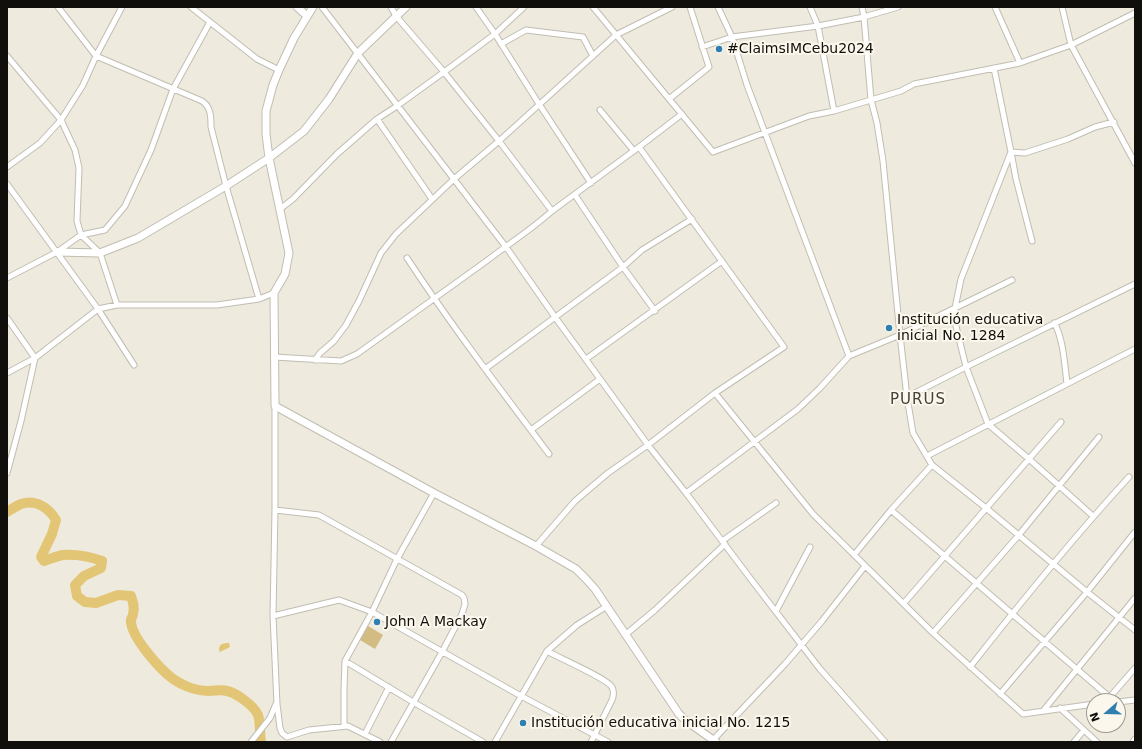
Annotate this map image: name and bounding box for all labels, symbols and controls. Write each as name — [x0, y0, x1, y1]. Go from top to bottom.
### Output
place label: #ClaimsIMCebu2024 — [727, 41, 874, 57]
marker: #ClaimsIMCebu2024 — [714, 44, 724, 54]
place label: Institución educativa inicial No. 1284 — [897, 312, 1043, 344]
marker: Institución educativa inicial No. 1284 — [884, 323, 894, 333]
district label: PURUS — [890, 391, 946, 409]
place label: John A Mackay — [385, 614, 487, 630]
marker: John A Mackay — [372, 617, 382, 627]
north arrow — [1086, 693, 1126, 733]
text: N — [1088, 710, 1103, 723]
place label: Institución educativa inicial No. 1215 — [531, 715, 790, 731]
marker: Institución educativa inicial No. 1215 — [518, 718, 528, 728]

